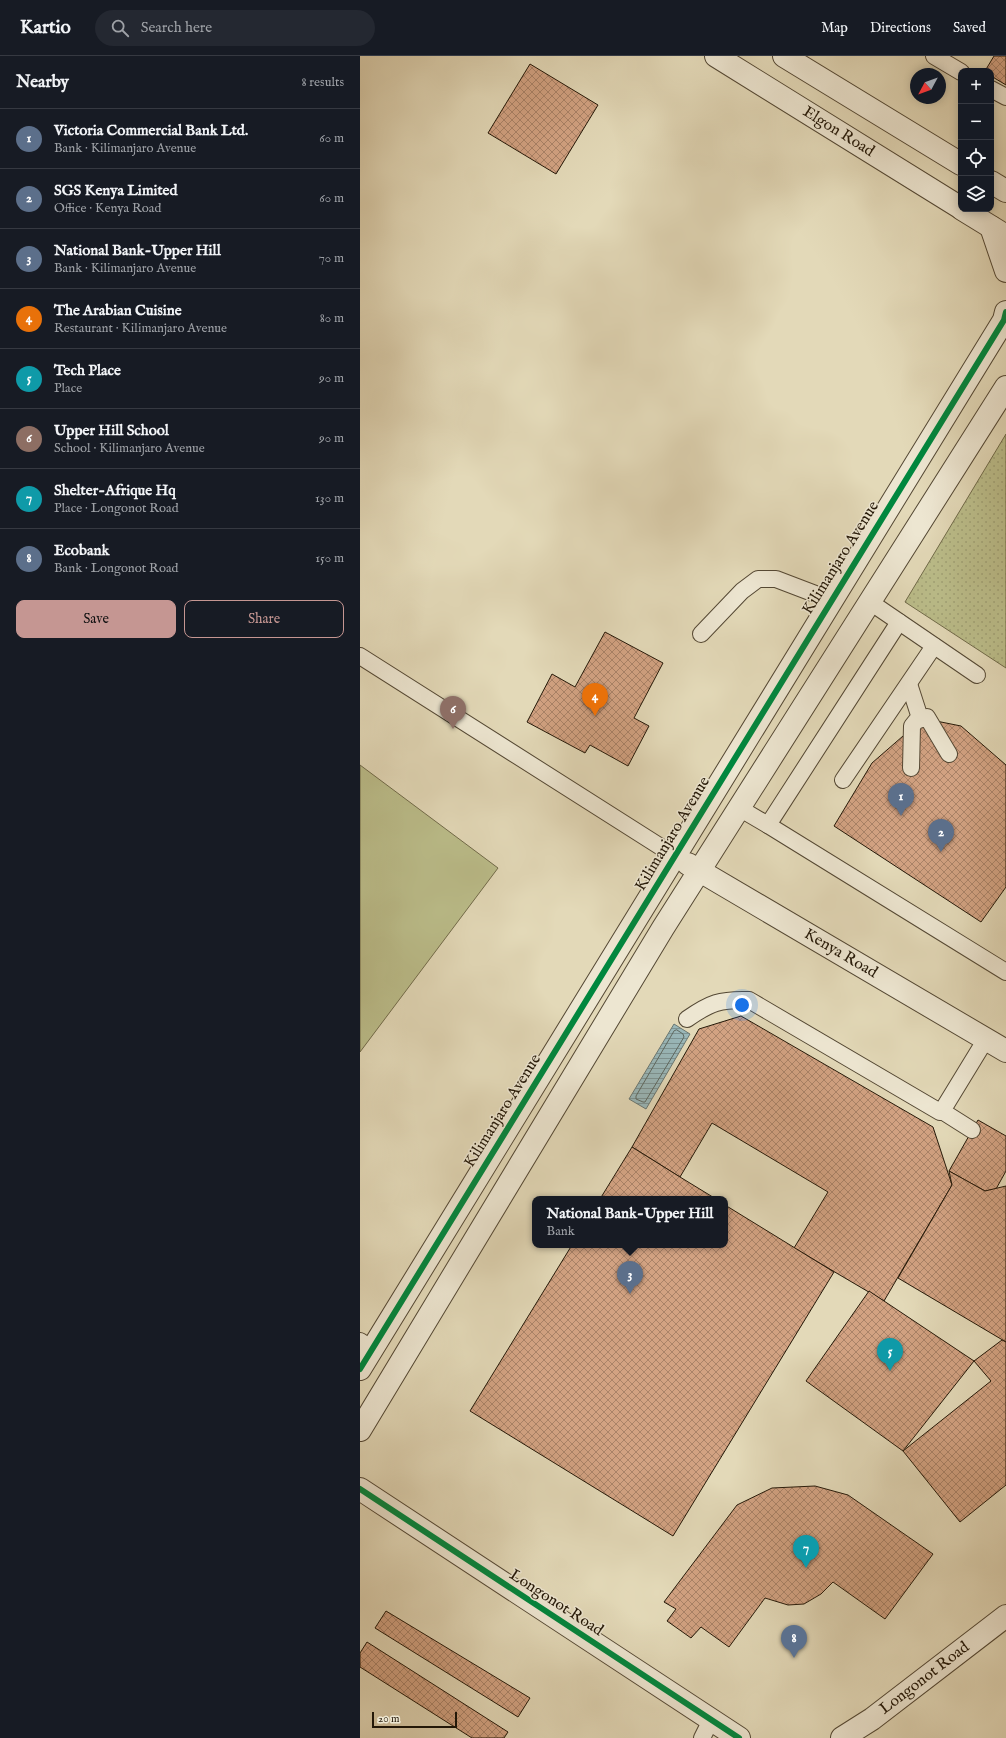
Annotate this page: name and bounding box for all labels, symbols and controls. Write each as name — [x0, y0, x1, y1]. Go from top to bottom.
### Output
search box — [95, 10, 375, 46]
text: Kartio — [20, 16, 71, 40]
icon: search — [109, 17, 131, 39]
text: Search here — [141, 18, 212, 37]
text: Map — [821, 19, 848, 37]
text: Directions — [870, 19, 931, 37]
text: Saved — [953, 19, 986, 37]
north arrow — [910, 68, 946, 104]
map controls — [958, 68, 994, 212]
button: + — [958, 68, 994, 104]
text: Nearby — [16, 72, 69, 93]
text: 8 results — [301, 74, 344, 91]
street label: Elgon Road — [799, 102, 878, 162]
button: − — [958, 104, 994, 140]
text: Victoria Commercial Bank Ltd. — [54, 121, 248, 140]
text: 1 — [27, 130, 31, 147]
text: 60 m — [319, 130, 344, 147]
text: Bank · Kilimanjaro Avenue — [54, 140, 196, 157]
button: locate — [958, 140, 994, 176]
button: layers — [958, 176, 994, 212]
text: SGS Kenya Limited — [54, 181, 177, 200]
text: 2 — [26, 190, 32, 207]
text: 60 m — [319, 190, 344, 207]
text: Office · Kenya Road — [54, 200, 161, 217]
text: National Bank-Upper Hill — [54, 241, 221, 260]
text: 3 — [27, 250, 31, 267]
text: 70 m — [319, 250, 344, 267]
text: Bank · Kilimanjaro Avenue — [54, 260, 196, 277]
text: The Arabian Cuisine — [54, 301, 182, 320]
text: 4 — [26, 310, 32, 327]
text: 80 m — [320, 310, 344, 327]
text: Restaurant · Kilimanjaro Avenue — [54, 320, 227, 337]
text: Tech Place — [54, 361, 121, 380]
text: 5 — [27, 370, 31, 387]
text: 90 m — [319, 370, 344, 387]
text: Place — [54, 380, 82, 397]
text: Upper Hill School — [54, 421, 169, 440]
text: 6 — [26, 430, 32, 447]
text: 90 m — [319, 430, 344, 447]
text: School · Kilimanjaro Avenue — [54, 440, 205, 457]
text: Shelter-Afrique Hq — [54, 481, 176, 500]
text: 7 — [26, 490, 32, 507]
text: 130 m — [315, 490, 344, 507]
street label: Kilimanjaro Avenue — [798, 498, 884, 618]
text: Place · Longonot Road — [54, 500, 179, 517]
text: Ecobank — [54, 541, 109, 560]
text: 8 — [26, 550, 32, 567]
text: 150 m — [315, 550, 344, 567]
text: Bank · Longonot Road — [54, 560, 179, 577]
button: Save — [16, 600, 176, 638]
button: Share — [184, 600, 344, 638]
pin: 4 — [582, 683, 608, 716]
pin: 6 — [440, 696, 466, 729]
street label: Kilimanjaro Avenue — [631, 773, 715, 895]
pin: 1 — [888, 783, 914, 816]
pin: 2 — [928, 819, 954, 852]
street label: Kenya Road — [800, 924, 881, 983]
your location — [732, 995, 752, 1015]
street label: Kilimanjaro Avenue — [460, 1051, 546, 1171]
popup — [532, 1196, 728, 1248]
text: National Bank-Upper Hill — [547, 1204, 713, 1223]
text: Bank — [547, 1223, 575, 1240]
pin: 3 — [617, 1261, 643, 1294]
pin: 5 — [877, 1338, 903, 1371]
pin: 7 — [793, 1535, 819, 1568]
street label: Longonot Road — [505, 1565, 607, 1641]
pin: 8 — [781, 1625, 807, 1658]
street label: Longonot Road — [876, 1637, 974, 1719]
scale bar — [372, 1710, 457, 1729]
text: 20 m — [378, 1712, 399, 1726]

